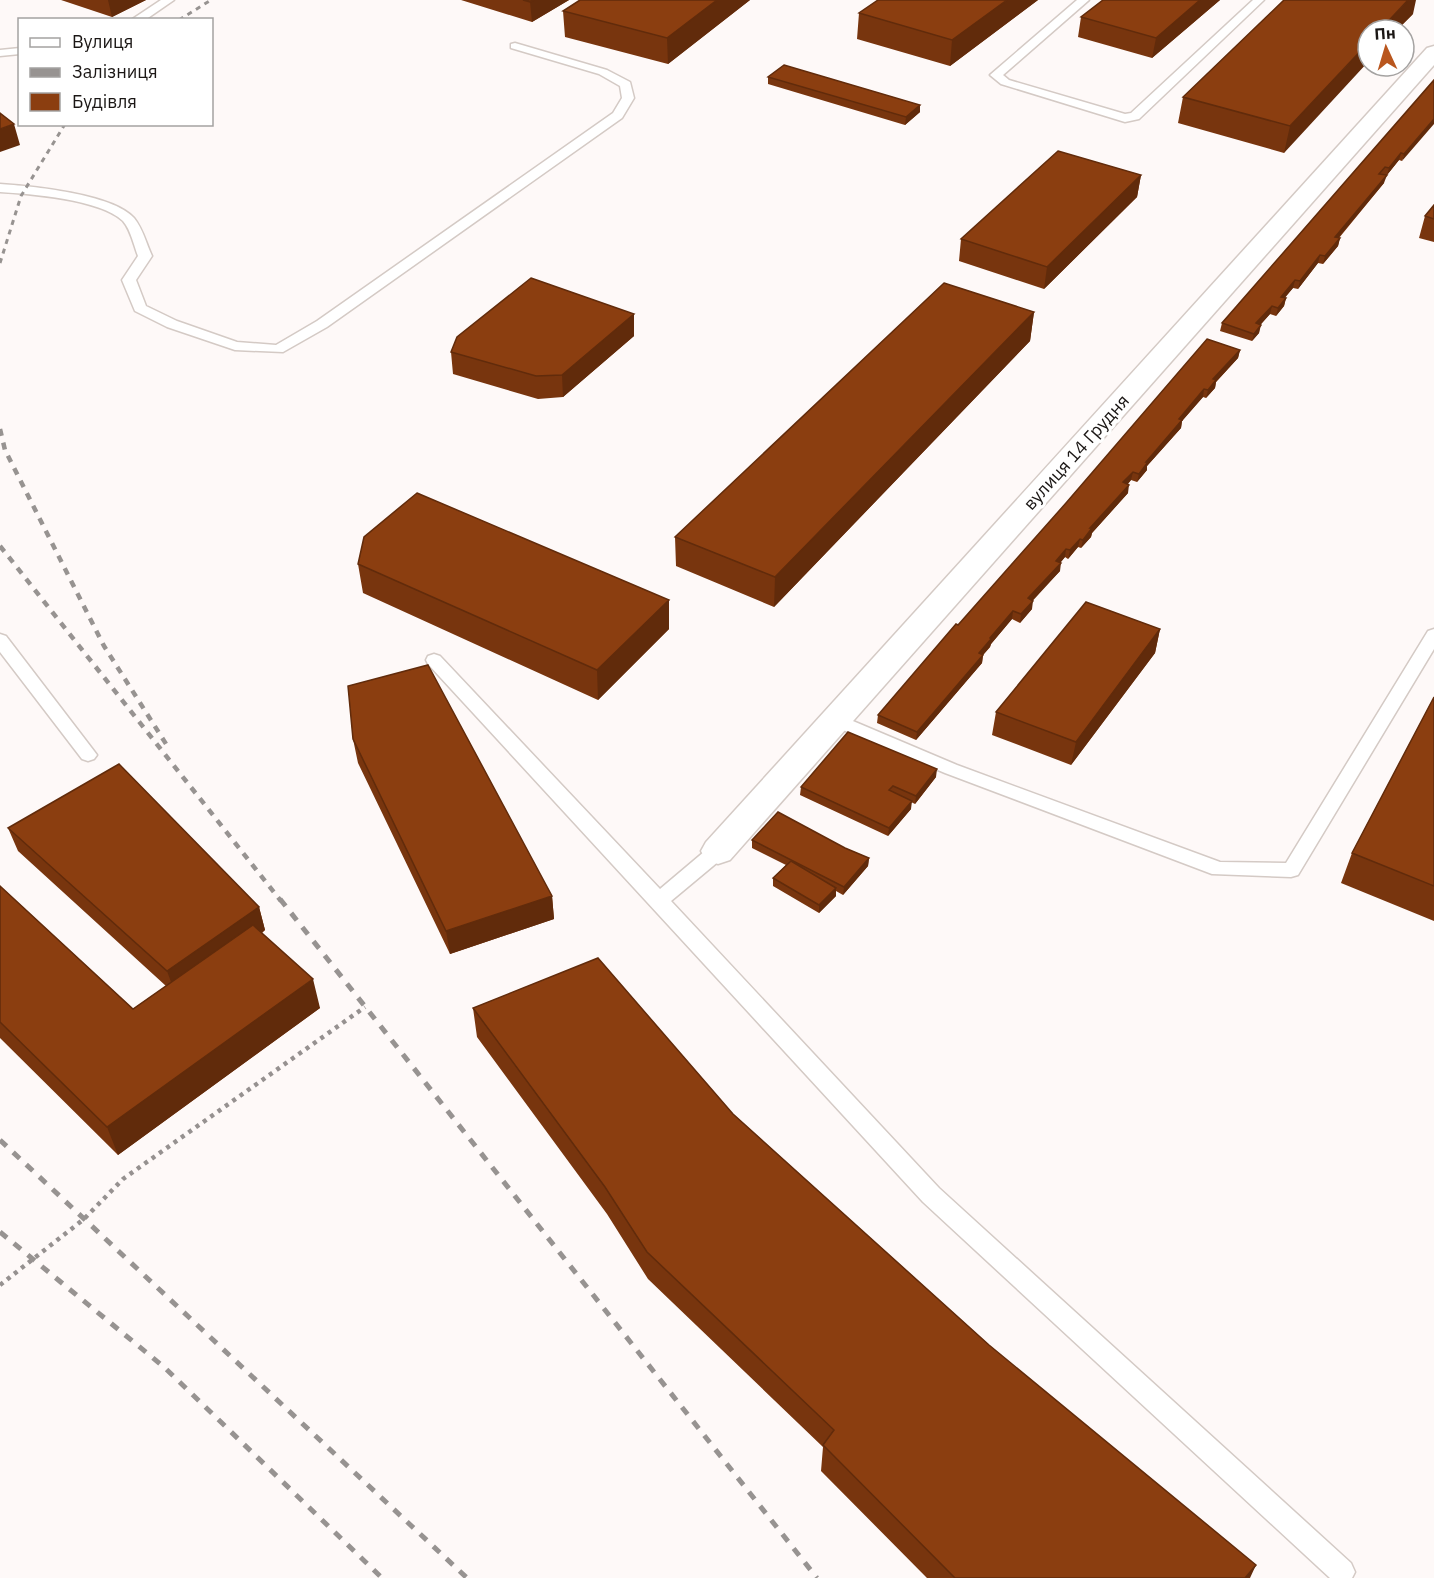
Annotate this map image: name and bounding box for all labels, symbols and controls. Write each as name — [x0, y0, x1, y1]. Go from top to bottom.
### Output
legend — [18, 18, 213, 126]
north arrow — [1356, 18, 1416, 78]
text: Пн — [1374, 22, 1396, 44]
text: Вулиця — [72, 30, 133, 53]
text: Залізниця — [72, 60, 158, 83]
text: Будівля — [72, 90, 137, 113]
street label: вулиця 14 Грудня — [1018, 389, 1134, 515]

